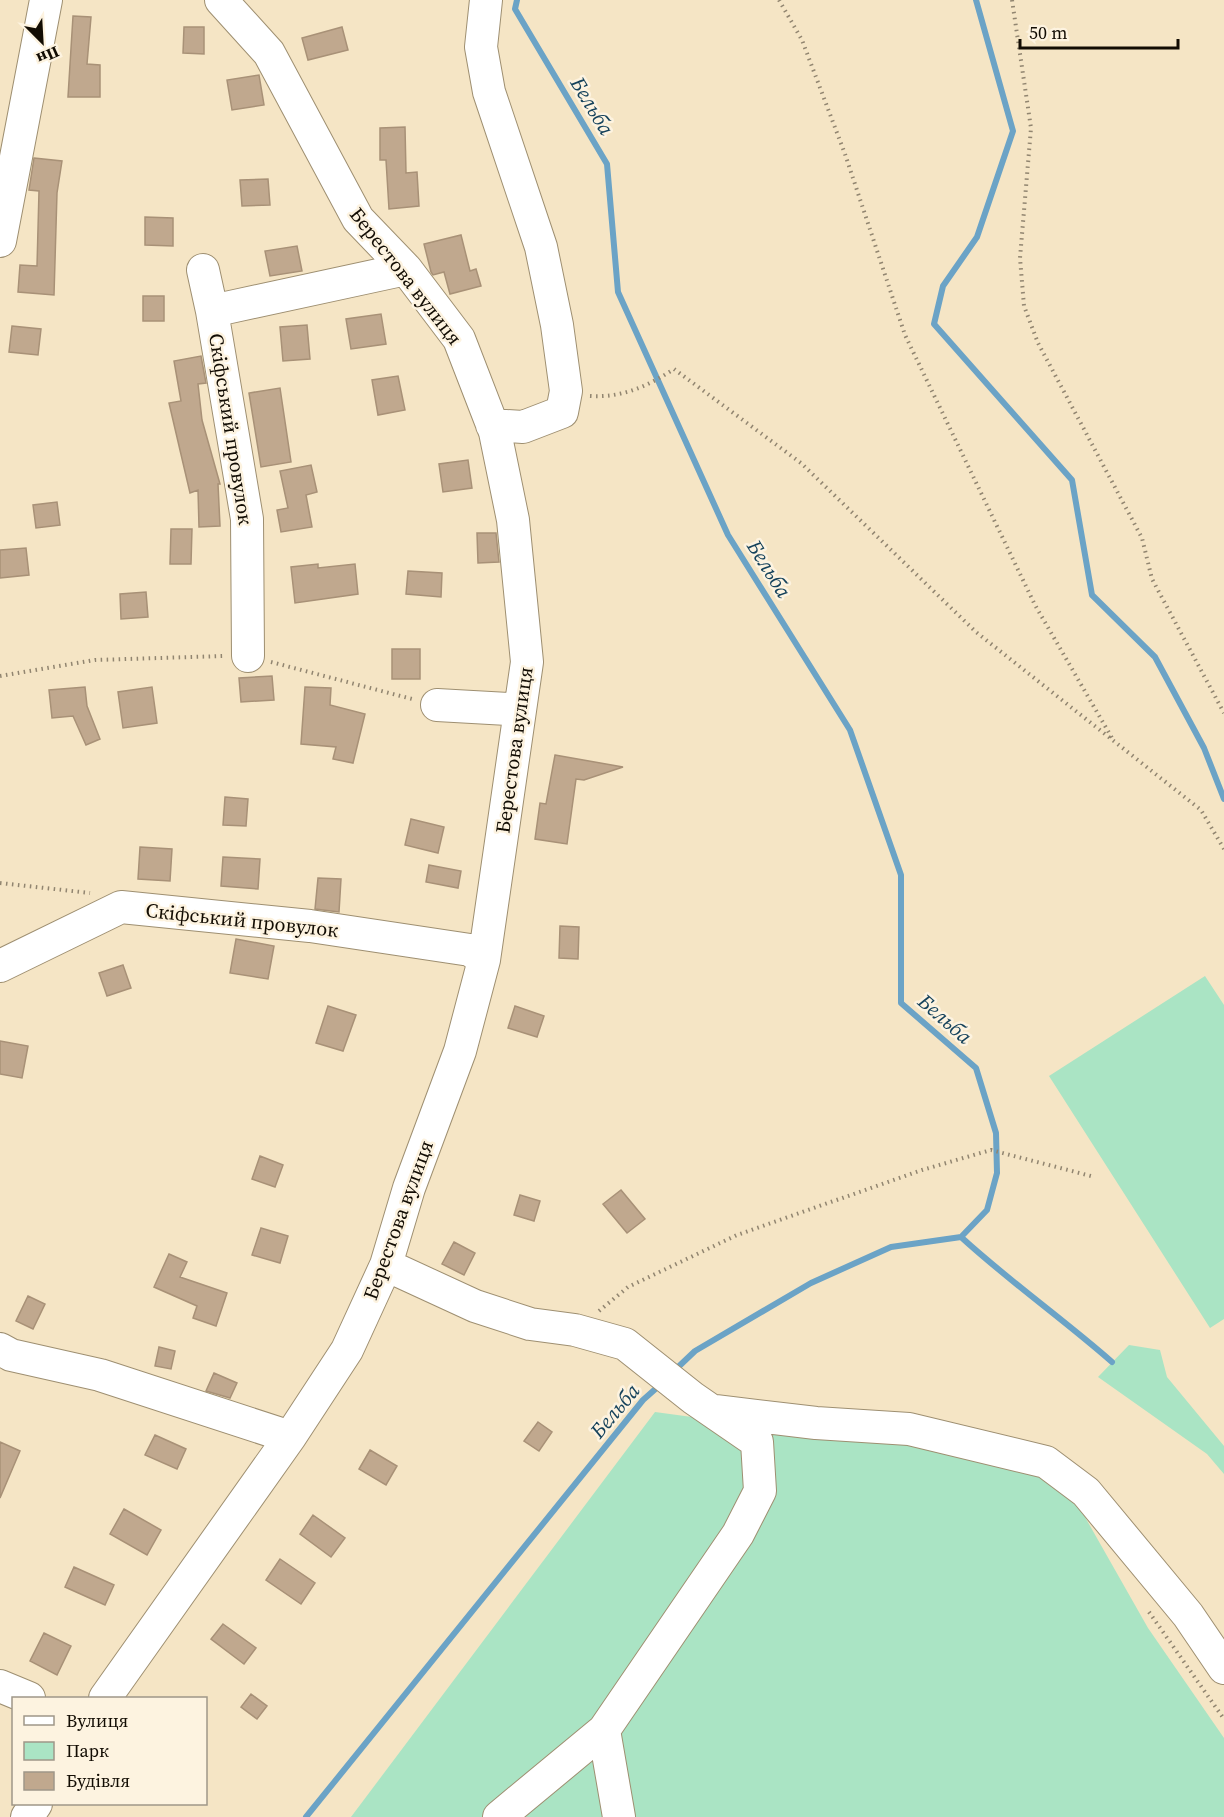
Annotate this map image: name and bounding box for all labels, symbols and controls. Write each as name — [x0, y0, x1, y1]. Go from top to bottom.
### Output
north arrow — [12, 12, 72, 72]
scale bar — [1020, 12, 1178, 50]
text: 50 m — [1029, 20, 1067, 45]
text: Пн — [33, 41, 63, 70]
water label: Бельба — [563, 70, 621, 140]
street label: Берестова вулиця — [343, 201, 469, 351]
street label: Скіфський провулок — [202, 331, 260, 527]
water label: Бельба — [740, 533, 799, 603]
street label: Берестова вулиця — [488, 665, 540, 835]
street label: Скіфський провулок — [144, 896, 340, 944]
water label: Бельба — [911, 986, 979, 1050]
street label: Берестова вулиця — [356, 1136, 440, 1304]
water label: Бельба — [582, 1377, 646, 1445]
legend — [12, 1697, 207, 1805]
text: Вулиця — [66, 1708, 128, 1733]
text: Парк — [66, 1738, 109, 1763]
text: Будівля — [66, 1768, 130, 1793]

